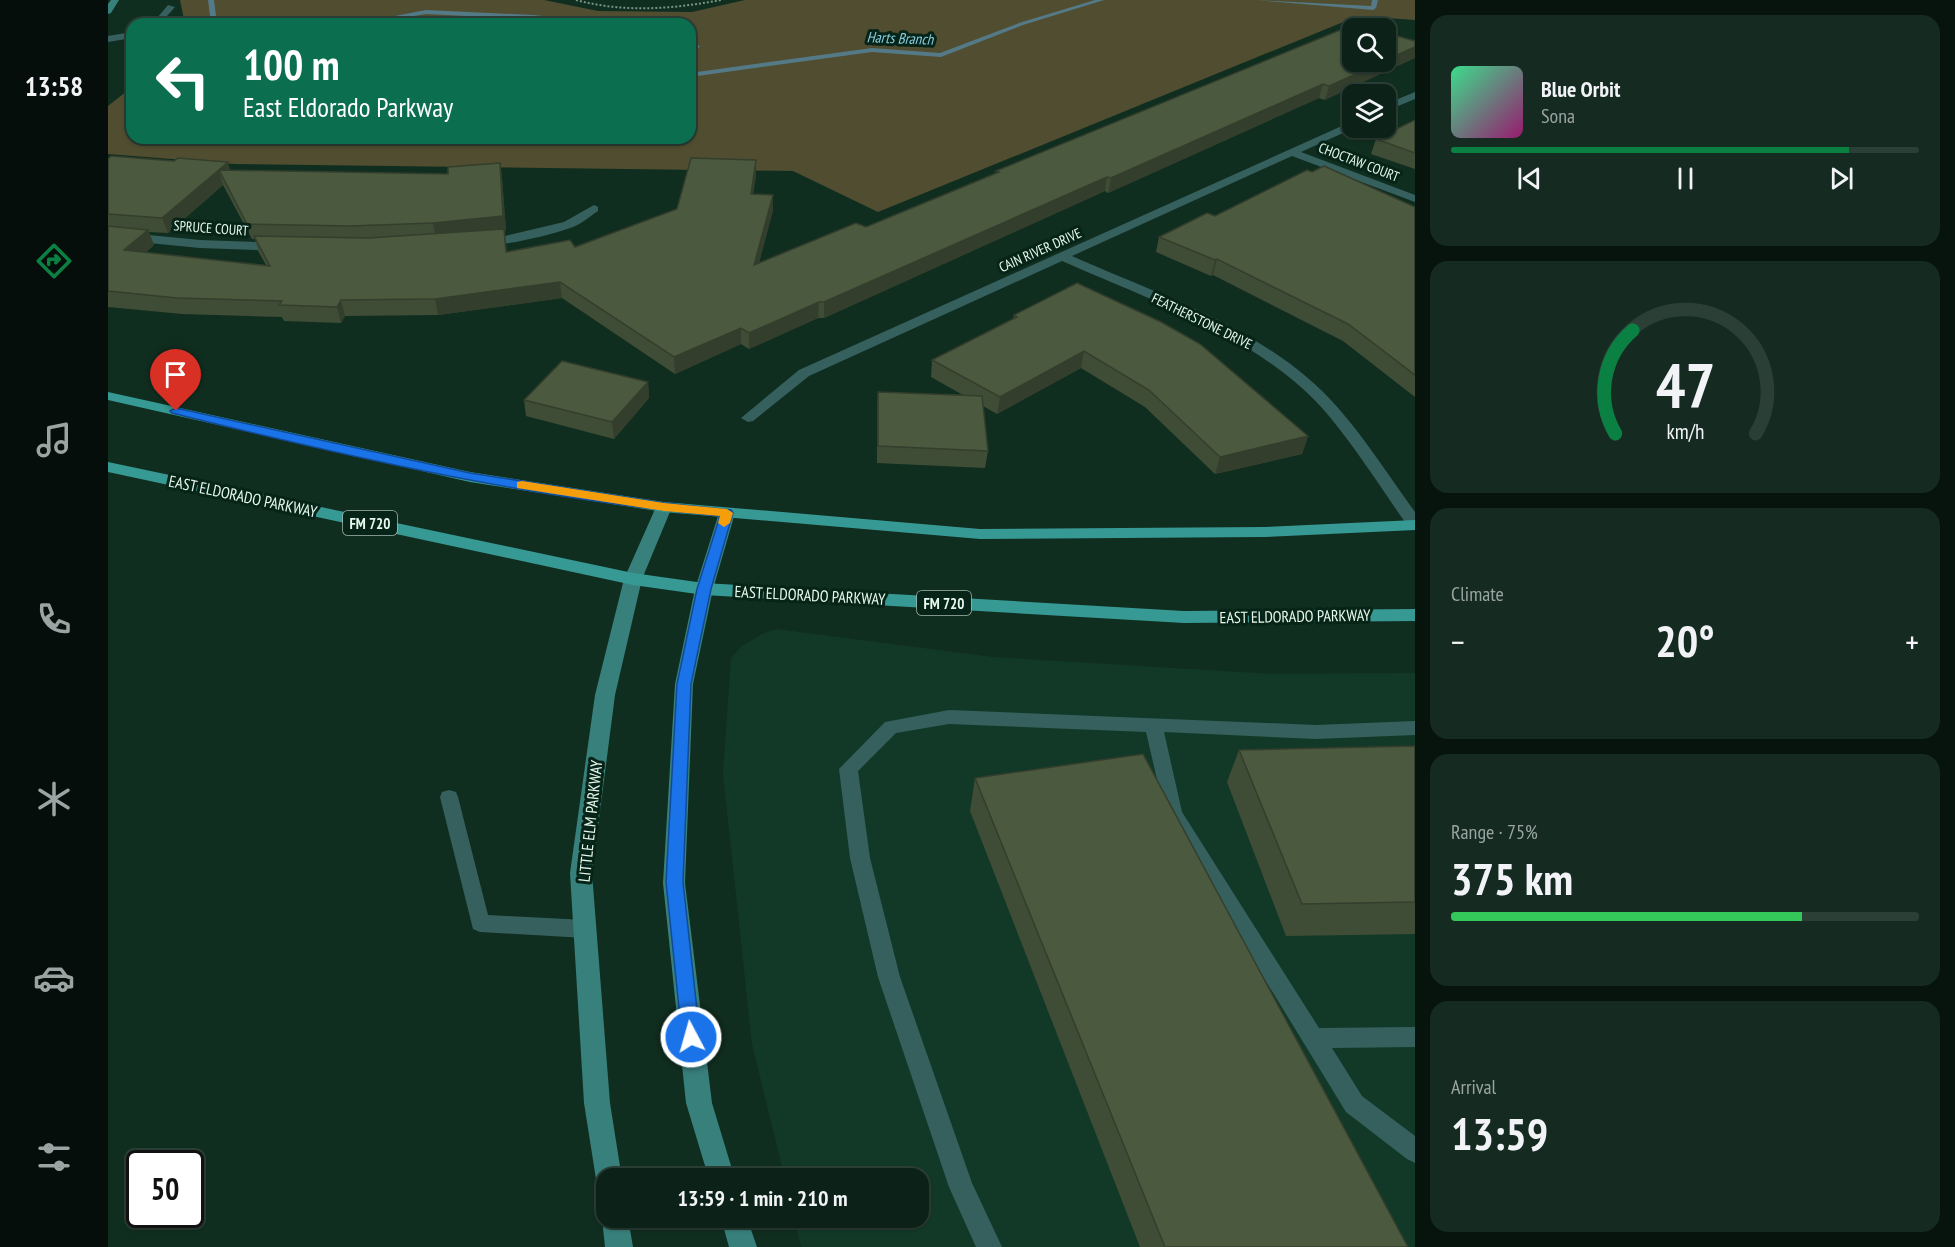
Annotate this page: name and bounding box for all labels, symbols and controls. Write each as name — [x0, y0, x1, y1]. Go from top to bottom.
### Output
map controls — [1342, 18, 1396, 138]
button: search — [1342, 18, 1396, 72]
water label: Harts Branch — [866, 27, 935, 49]
text: 100 m — [243, 37, 340, 92]
icon: left — [144, 42, 222, 120]
text: 13:58 — [25, 69, 83, 103]
text: Blue Orbit — [1541, 75, 1620, 103]
button: layers — [1342, 84, 1396, 138]
text: East Eldorado Parkway — [243, 90, 453, 124]
text: Sona — [1541, 103, 1575, 129]
street label: CHOCTAW COURT — [1316, 138, 1403, 186]
icon: previous — [1513, 162, 1546, 195]
icon: pause — [1669, 162, 1702, 195]
icon: next — [1825, 162, 1858, 195]
street label: SPRUCE COURT — [173, 216, 250, 240]
street label: CAIN RIVER DRIVE — [996, 224, 1084, 276]
icon: directions — [33, 240, 75, 282]
street label: FEATHERSTONE DRIVE — [1149, 289, 1255, 353]
text: 47 — [1655, 344, 1715, 425]
pin — [150, 349, 201, 411]
icon: arrive — [159, 358, 192, 391]
text: km/h — [1666, 418, 1704, 446]
icon: music — [33, 419, 75, 461]
street label: EAST ELDORADO PARKWAY — [167, 471, 320, 522]
road number: FM 720 — [343, 511, 397, 535]
street label: EAST ELDORADO PARKWAY — [734, 581, 887, 609]
text: Climate — [1451, 581, 1504, 607]
road number: FM 720 — [917, 591, 971, 615]
icon: phone — [33, 598, 75, 640]
street label: EAST ELDORADO PARKWAY — [1219, 605, 1371, 627]
text: 20° — [1655, 611, 1715, 669]
text: − — [1451, 620, 1465, 663]
text: + — [1905, 620, 1919, 663]
street label: LITTLE ELM PARKWAY — [574, 758, 606, 883]
icon: climate — [33, 778, 75, 820]
text: Range · 75% — [1451, 819, 1538, 845]
text: 375 km — [1451, 849, 1573, 907]
icon: car — [33, 957, 75, 999]
position arrow — [659, 1005, 723, 1069]
text: Arrival — [1451, 1074, 1496, 1100]
text: 13:59 — [1451, 1104, 1548, 1162]
icon: filters — [33, 1136, 75, 1178]
speed limit sign: 50 — [126, 1150, 204, 1228]
text: 13:59 · 1 min · 210 m — [677, 1184, 848, 1212]

